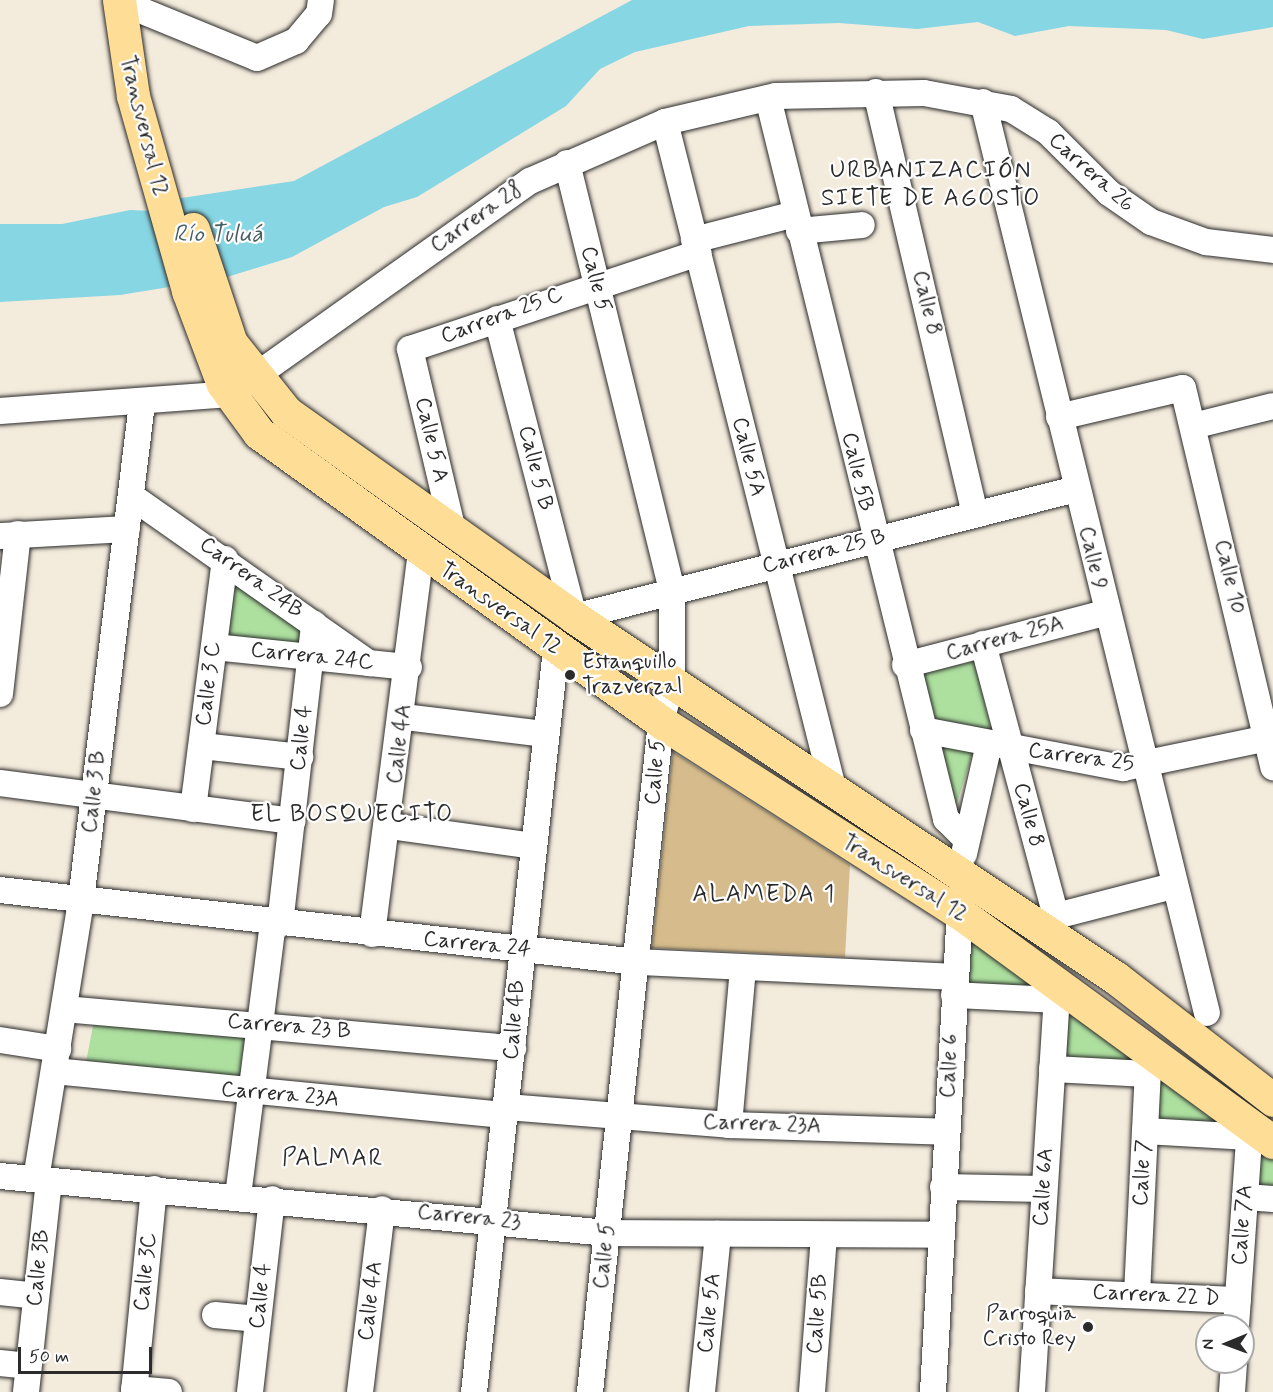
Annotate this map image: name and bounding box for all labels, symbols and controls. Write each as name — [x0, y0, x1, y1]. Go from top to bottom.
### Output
street label: Transversal 12 — [113, 53, 173, 199]
street label: Carrera 26 — [1042, 127, 1140, 219]
district label: URBANIZACIÓN SIETE DE AGOSTO — [818, 157, 1044, 213]
street label: Carrera 28 — [426, 177, 528, 259]
water label: Río Tuluá — [176, 221, 260, 249]
street label: Calle 5 — [574, 244, 616, 314]
street label: Calle 8 — [906, 268, 946, 338]
street label: Carrera 25 C — [437, 282, 567, 350]
street label: Calle 5 A — [408, 395, 454, 485]
street label: Calle 5A — [725, 415, 771, 499]
street label: Calle 5 B — [512, 423, 558, 513]
street label: Calle 5B — [835, 430, 879, 514]
street label: Carrera 25 B — [759, 524, 889, 580]
street label: Calle 9 — [1072, 524, 1112, 592]
street label: Carrera 24B — [194, 531, 308, 625]
street label: Calle 10 — [1208, 537, 1250, 617]
street label: Transversal 12 — [434, 557, 566, 661]
street label: Carrera 25A — [943, 611, 1067, 667]
street label: Carrera 24C — [249, 637, 375, 677]
street label: Calle 3 C — [191, 640, 227, 728]
place label: Estanquillo Trazverzal — [582, 649, 682, 700]
marker: Estanquillo Trazverzal — [563, 668, 577, 682]
street label: Calle 4A — [382, 702, 418, 786]
street label: Calle 4 — [285, 704, 319, 772]
street label: Calle 5 — [640, 738, 672, 806]
street label: Carrera 25 — [1026, 738, 1136, 778]
street label: Calle 3 B — [77, 749, 113, 835]
street label: Calle 8 — [1007, 780, 1049, 850]
district label: EL BOSQUECITO — [249, 801, 455, 829]
street label: Transversal 12 — [836, 830, 972, 928]
district label: ALAMEDA 1 — [692, 881, 836, 909]
street label: Carrera 24 — [422, 926, 532, 964]
street label: Calle 4B — [498, 979, 532, 1061]
street label: Carrera 23 B — [226, 1008, 352, 1046]
street label: Calle 6 — [935, 1033, 965, 1099]
street label: Carrera 23A — [220, 1077, 340, 1113]
street label: Carrera 23A — [702, 1110, 822, 1140]
street label: Calle 7 — [1128, 1139, 1158, 1207]
district label: PALMAR — [284, 1145, 382, 1173]
street label: Calle 6A — [1028, 1147, 1060, 1227]
street label: Calle 7A — [1227, 1184, 1259, 1266]
street label: Carrera 23 — [416, 1199, 522, 1237]
street label: Calle 5 — [588, 1222, 622, 1290]
street label: Calle 3B — [22, 1228, 56, 1308]
street label: Calle 3C — [129, 1231, 163, 1313]
street label: Calle 4A — [353, 1259, 389, 1343]
street label: Calle 4 — [244, 1262, 278, 1330]
street label: Calle 5A — [693, 1271, 727, 1355]
street label: Calle 5B — [802, 1273, 834, 1355]
street label: Carrera 22 D — [1092, 1279, 1220, 1313]
place label: Parroquia Cristo Rey — [982, 1301, 1076, 1352]
north arrow — [1195, 1314, 1255, 1374]
marker: Parroquia Cristo Rey — [1081, 1320, 1095, 1334]
scale bar — [21, 1335, 154, 1373]
text: N — [1198, 1339, 1219, 1350]
text: 50 m — [29, 1345, 69, 1369]

